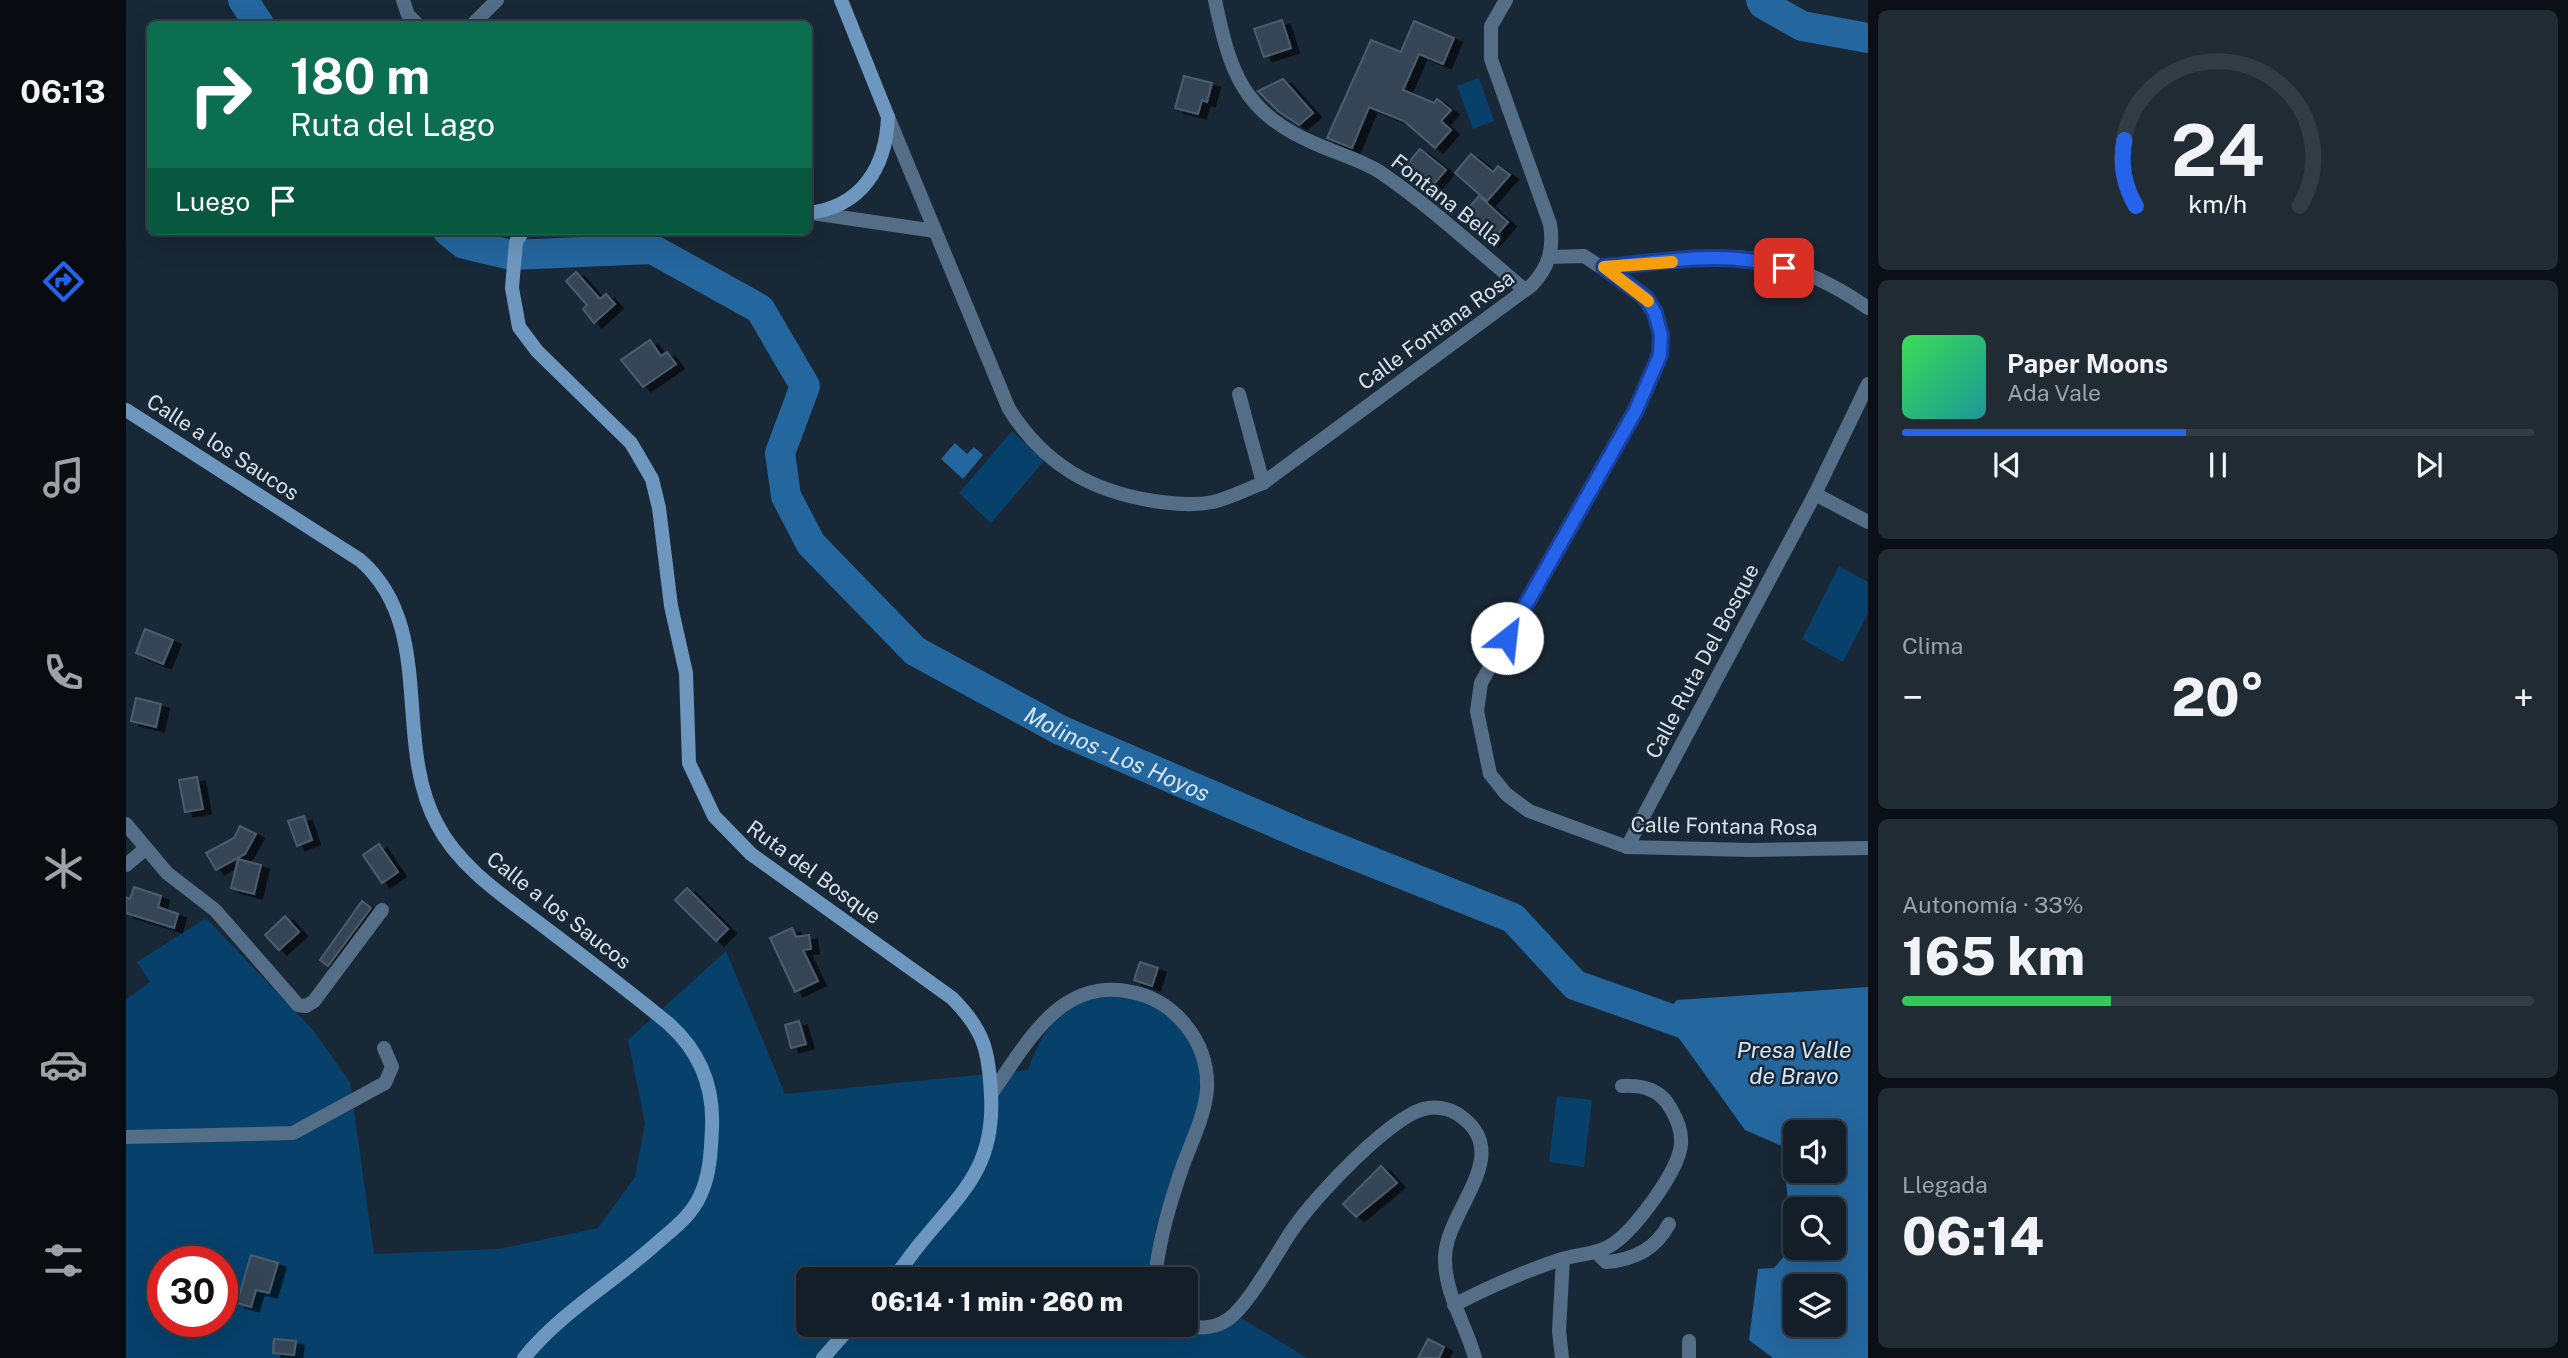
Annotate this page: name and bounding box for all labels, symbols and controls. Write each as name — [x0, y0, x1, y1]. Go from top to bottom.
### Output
text: 180 m — [290, 47, 430, 105]
icon: right — [175, 49, 266, 140]
text: 06:13 — [20, 73, 106, 110]
text: Ruta del Lago — [290, 106, 495, 143]
text: 24 — [2171, 107, 2265, 192]
street label: Fontana Bella — [1386, 149, 1508, 251]
icon: arrive — [264, 182, 302, 220]
text: Luego — [175, 186, 250, 217]
text: km/h — [2189, 189, 2247, 219]
pin — [1754, 238, 1814, 298]
icon: arrive — [1765, 249, 1803, 287]
icon: directions — [39, 257, 88, 306]
street label: Calle Fontana Rosa — [1353, 265, 1519, 395]
text: Paper Moons — [2007, 348, 2168, 379]
text: Ada Vale — [2007, 379, 2101, 406]
street label: Calle a los Saucos — [142, 389, 304, 505]
icon: previous — [1988, 446, 2026, 484]
icon: pause — [2199, 446, 2237, 484]
icon: next — [2410, 446, 2448, 484]
icon: music — [39, 453, 88, 502]
street label: Calle Ruta Del Bosque — [1640, 559, 1764, 763]
position arrow — [1470, 601, 1544, 675]
text: Clima — [1902, 632, 1963, 659]
icon: phone — [39, 648, 88, 697]
text: 20° — [2171, 667, 2265, 728]
text: − — [1902, 675, 1923, 720]
text: + — [2513, 675, 2534, 720]
water label: Molinos - Los Hoyos — [1020, 700, 1214, 806]
street label: Calle Fontana Rosa — [1630, 812, 1818, 840]
street label: Ruta del Bosque — [742, 815, 886, 929]
icon: climate — [39, 844, 88, 893]
street label: Calle a los Saucos — [482, 846, 636, 974]
text: Autonomía · 33% — [1902, 891, 2084, 918]
text: 165 km — [1902, 926, 2085, 987]
water label: Presa Valle de Bravo — [1737, 1036, 1851, 1089]
icon: car — [39, 1040, 88, 1089]
map controls — [1783, 1120, 1846, 1337]
button: sound — [1783, 1120, 1846, 1183]
text: Llegada — [1902, 1171, 1988, 1198]
button: search — [1783, 1197, 1846, 1260]
text: 06:14 — [1902, 1206, 2044, 1267]
icon: filters — [39, 1236, 88, 1285]
speed limit sign: 30 — [147, 1246, 238, 1337]
button: layers — [1783, 1274, 1846, 1337]
text: 06:14 · 1 min · 260 m — [871, 1286, 1123, 1317]

